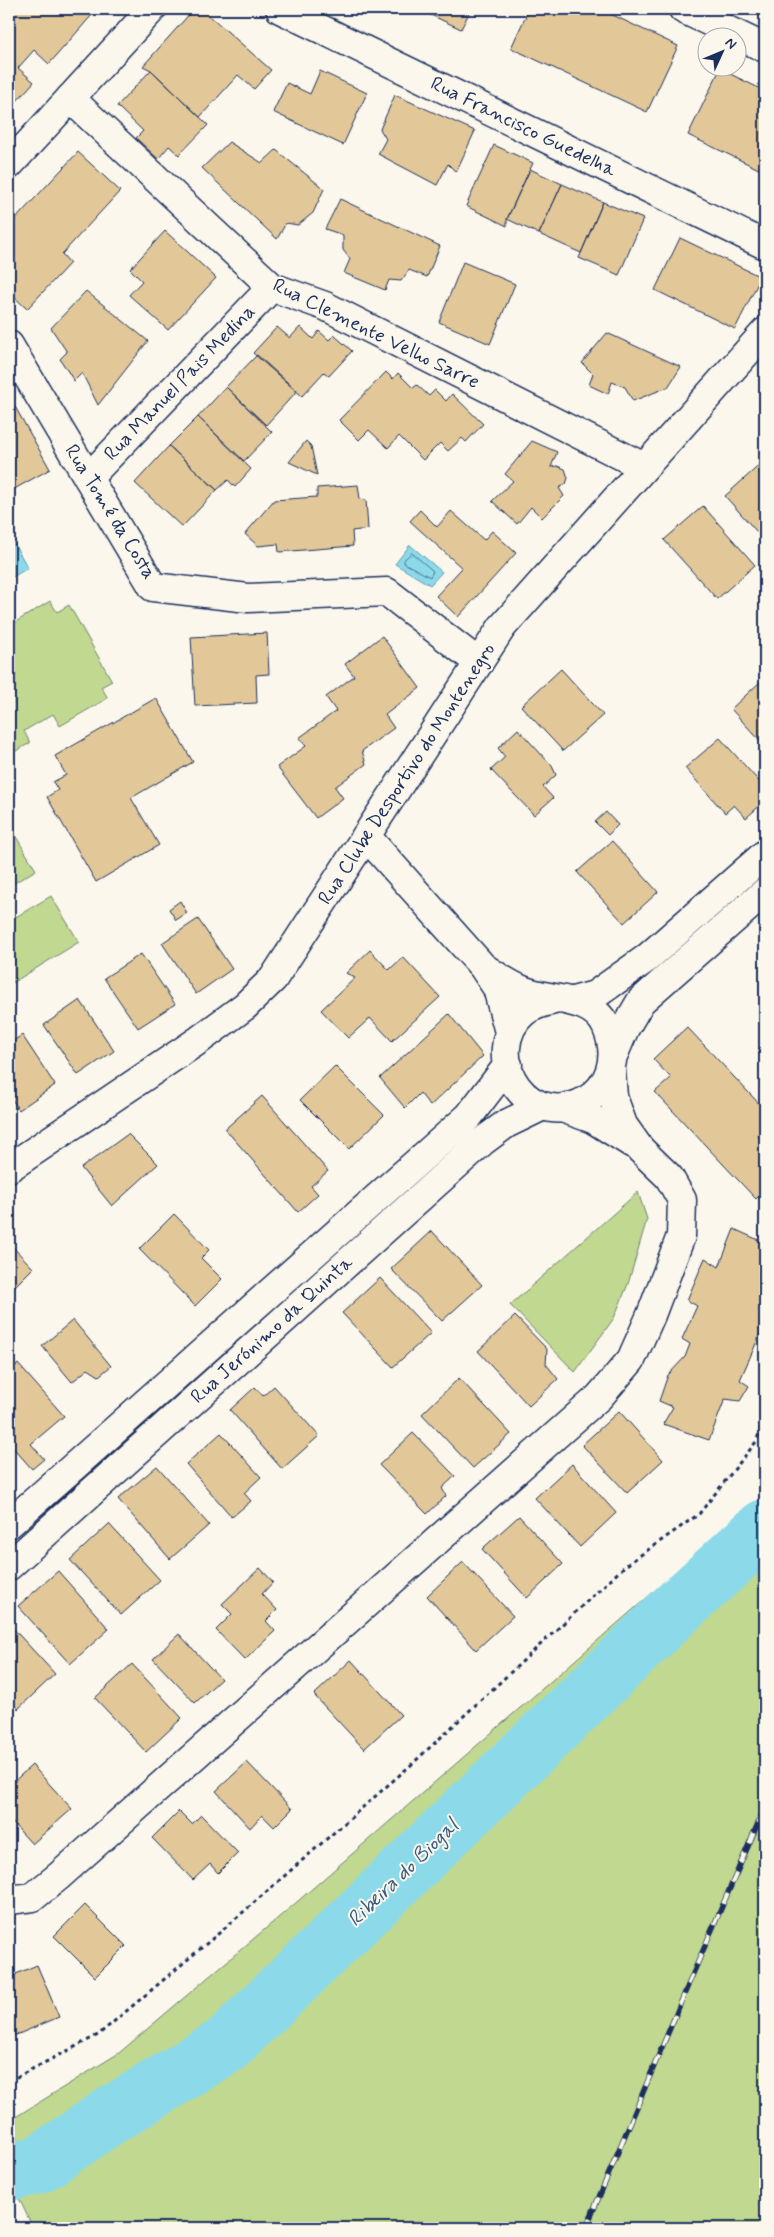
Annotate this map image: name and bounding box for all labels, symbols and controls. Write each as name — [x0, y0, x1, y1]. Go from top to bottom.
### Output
north arrow — [696, 28, 746, 78]
text: N — [721, 34, 740, 53]
street label: Rua Francisco Guedelha — [426, 70, 621, 184]
street label: Rua Clemente Velho Sarre — [268, 272, 484, 396]
street label: Rua Manuel Pais Medina — [98, 299, 262, 467]
street label: Rua Tomé da Costa — [58, 440, 162, 584]
street label: Rua Clube Desportivo do Montenegro — [312, 638, 502, 910]
street label: Rua Jerónimo da Quinta — [185, 1249, 360, 1410]
water label: Ribeira do Biogal — [341, 1811, 466, 1933]

